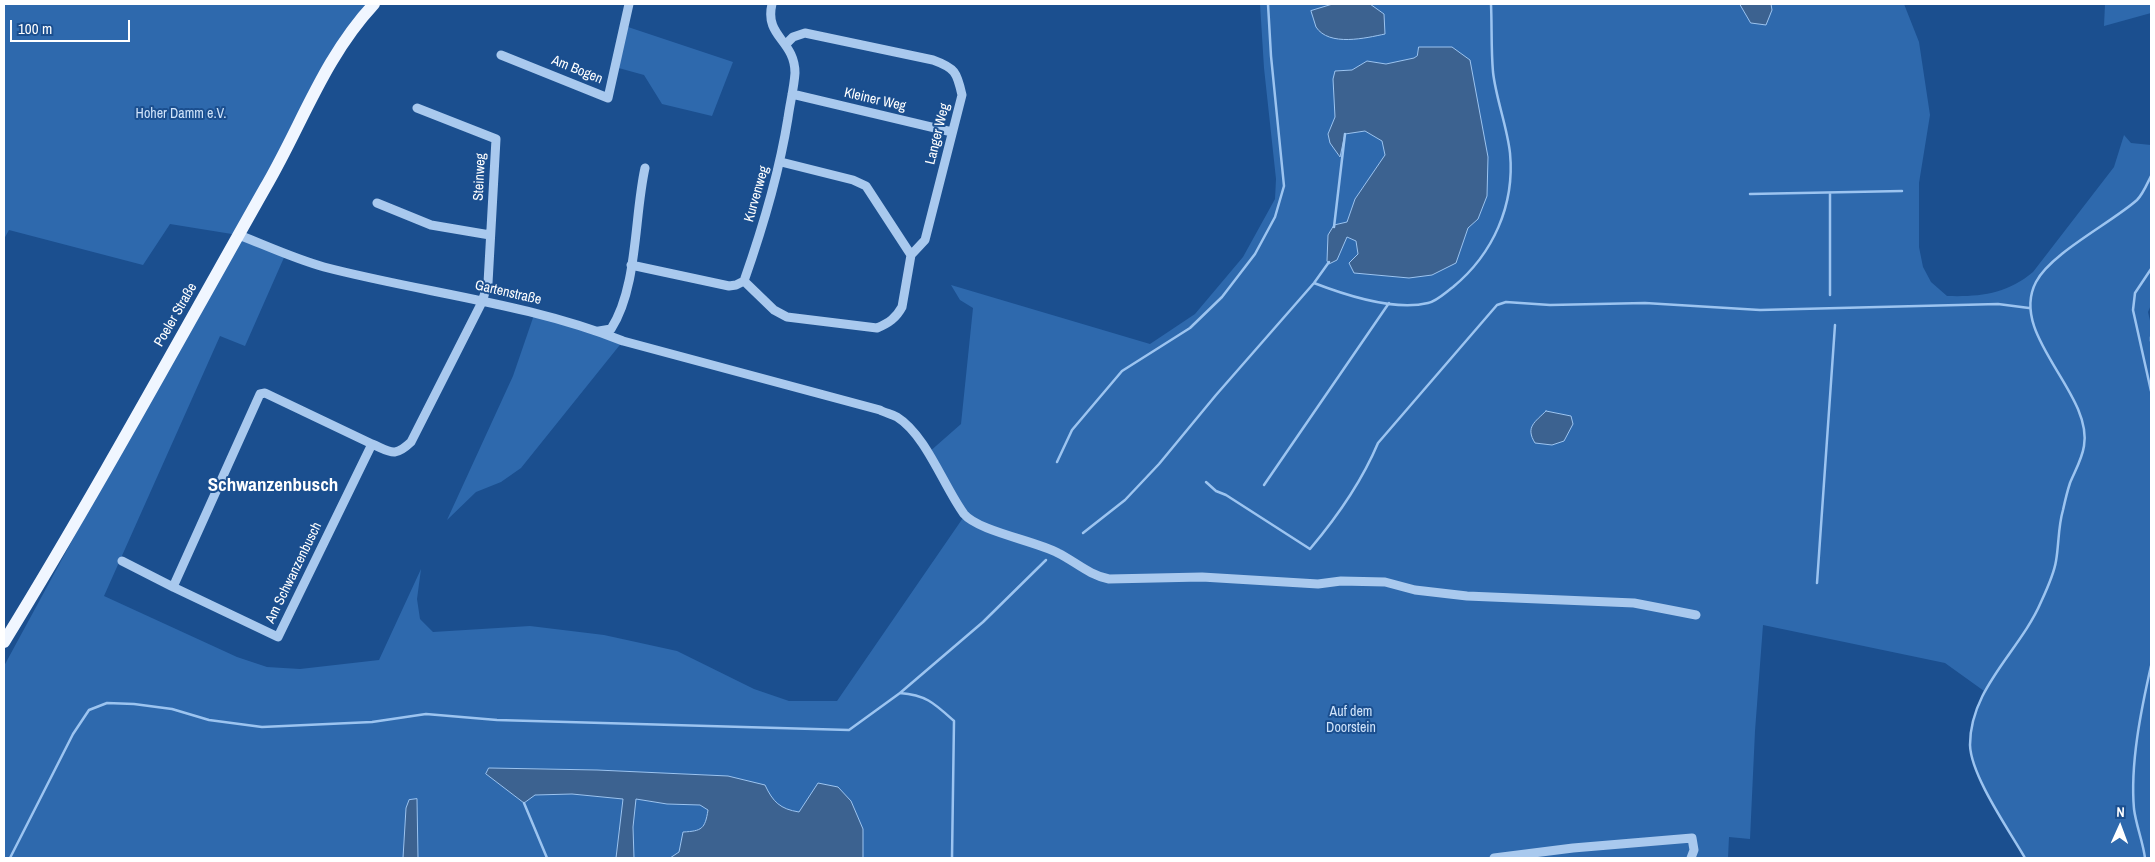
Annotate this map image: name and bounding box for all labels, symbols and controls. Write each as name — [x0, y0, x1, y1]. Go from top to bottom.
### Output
scale bar — [12, 10, 132, 42]
text: 100 m — [18, 18, 52, 39]
street label: Am Bogen — [549, 52, 605, 88]
street label: Kleiner Weg — [842, 85, 908, 115]
street label: Langer Weg — [922, 102, 954, 166]
park label: Hoher Damm e.V. — [136, 106, 226, 122]
street label: Steinweg — [470, 153, 490, 201]
street label: Kurvenweg — [741, 164, 773, 224]
street label: Gartenstraße — [473, 277, 543, 309]
street label: Poeler Straße — [151, 280, 201, 350]
district label: Schwanzenbusch — [208, 475, 338, 497]
street label: Am Schwanzenbusch — [262, 520, 326, 626]
park label: Auf dem Doorstein — [1326, 704, 1376, 736]
north arrow — [2095, 802, 2145, 852]
text: N — [2116, 803, 2125, 821]

